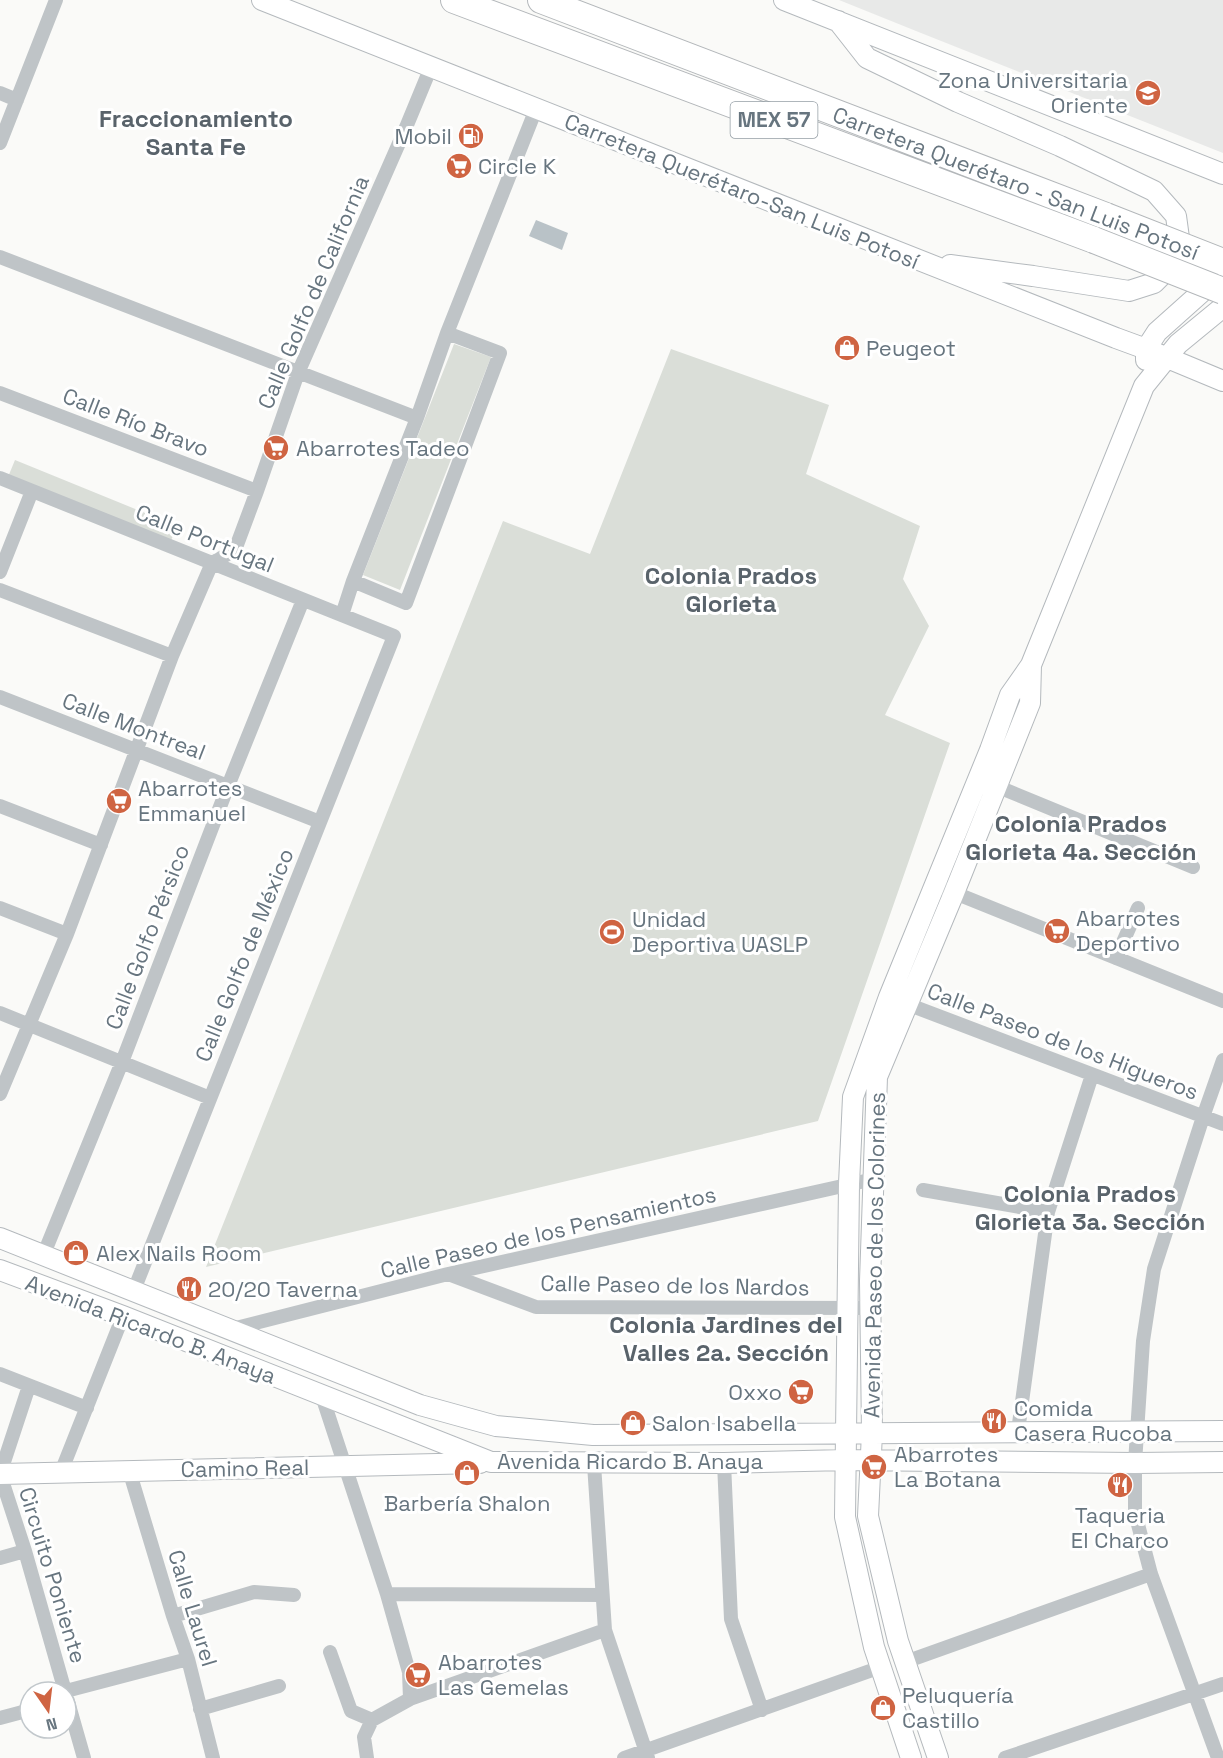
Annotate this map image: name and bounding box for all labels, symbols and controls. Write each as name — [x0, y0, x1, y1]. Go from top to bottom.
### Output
place label: Zona Universitaria Oriente — [938, 66, 1128, 119]
school or university icon: Zona Universitaria Oriente — [1133, 78, 1163, 108]
street label: Carretera Querétaro - San Luis Potosí — [829, 100, 1204, 266]
road number: MEX 57 — [730, 102, 818, 138]
district label: Fraccionamiento Santa Fe — [99, 103, 293, 162]
street label: Carretera Querétaro-San Luis Potosí — [561, 107, 924, 275]
fuel station icon: Mobil — [456, 121, 486, 151]
place label: Mobil — [394, 122, 452, 150]
supermarket icon: Circle K — [444, 151, 474, 181]
place label: Circle K — [478, 152, 557, 180]
street label: Calle Golfo de California — [251, 171, 375, 413]
shop icon: Peugeot — [832, 333, 862, 363]
place label: Peugeot — [866, 334, 956, 362]
street label: Calle Río Bravo — [59, 381, 213, 463]
supermarket icon: Abarrotes Tadeo — [261, 433, 291, 463]
place label: Abarrotes Tadeo — [296, 434, 470, 462]
street label: Calle Portugal — [132, 498, 278, 578]
district label: Colonia Prados Glorieta — [645, 560, 817, 619]
street label: Calle Montreal — [58, 686, 210, 766]
place label: Abarrotes Emmanuel — [138, 774, 246, 827]
supermarket icon: Abarrotes Emmanuel — [104, 786, 134, 816]
district label: Colonia Prados Glorieta 4a. Sección — [965, 808, 1197, 867]
street label: Calle Golfo Pérsico — [99, 841, 195, 1033]
street label: Calle Golfo de México — [188, 844, 300, 1066]
place label: Abarrotes Deportivo — [1076, 904, 1180, 957]
place label: Unidad Deportiva UASLP — [632, 905, 808, 958]
supermarket icon: Abarrotes Deportivo — [1042, 916, 1072, 946]
sports icon: Unidad Deportiva UASLP — [597, 917, 627, 947]
street label: Calle Paseo de los Higueros — [923, 976, 1203, 1106]
street label: Avenida Paseo de los Colorines — [857, 1092, 891, 1418]
district label: Colonia Prados Glorieta 3a. Sección — [975, 1178, 1205, 1237]
street label: Calle Paseo de los Pensamientos — [377, 1180, 719, 1284]
shop icon: Alex Nails Room — [61, 1238, 91, 1268]
place label: Alex Nails Room — [96, 1239, 262, 1267]
street label: Avenida Ricardo B. Anaya — [22, 1268, 281, 1390]
street label: Calle Paseo de los Nardos — [540, 1269, 810, 1301]
restaurant icon: 20/20 Taverna — [174, 1274, 204, 1304]
place label: 20/20 Taverna — [208, 1275, 358, 1303]
district label: Colonia Jardines del Valles 2a. Sección — [609, 1309, 843, 1368]
supermarket icon: Oxxo — [786, 1377, 816, 1407]
place label: Oxxo — [728, 1378, 782, 1406]
place label: Comida Casera Rucoba — [1014, 1394, 1173, 1447]
restaurant icon: Comida Casera Rucoba — [979, 1406, 1009, 1436]
shop icon: Salon Isabella — [618, 1408, 648, 1438]
place label: Salon Isabella — [652, 1409, 797, 1437]
place label: Abarrotes La Botana — [894, 1440, 1001, 1493]
street label: Avenida Ricardo B. Anaya — [497, 1447, 763, 1475]
supermarket icon: Abarrotes La Botana — [859, 1452, 889, 1482]
street label: Camino Real — [180, 1453, 310, 1483]
shop icon: Barbería Shalon — [452, 1458, 482, 1488]
restaurant icon: Taqueria El Charco — [1105, 1470, 1135, 1500]
street label: Circuito Poniente — [13, 1484, 93, 1666]
place label: Barbería Shalon — [384, 1489, 550, 1517]
place label: Taqueria El Charco — [1071, 1501, 1169, 1554]
street label: Calle Laurel — [162, 1546, 224, 1670]
place label: Abarrotes Las Gemelas — [438, 1648, 569, 1701]
supermarket icon: Abarrotes Las Gemelas — [403, 1660, 433, 1690]
north arrow — [18, 1680, 78, 1740]
place label: Peluquería Castillo — [902, 1681, 1014, 1734]
shop icon: Peluquería Castillo — [868, 1693, 898, 1723]
text: N — [44, 1713, 59, 1736]

